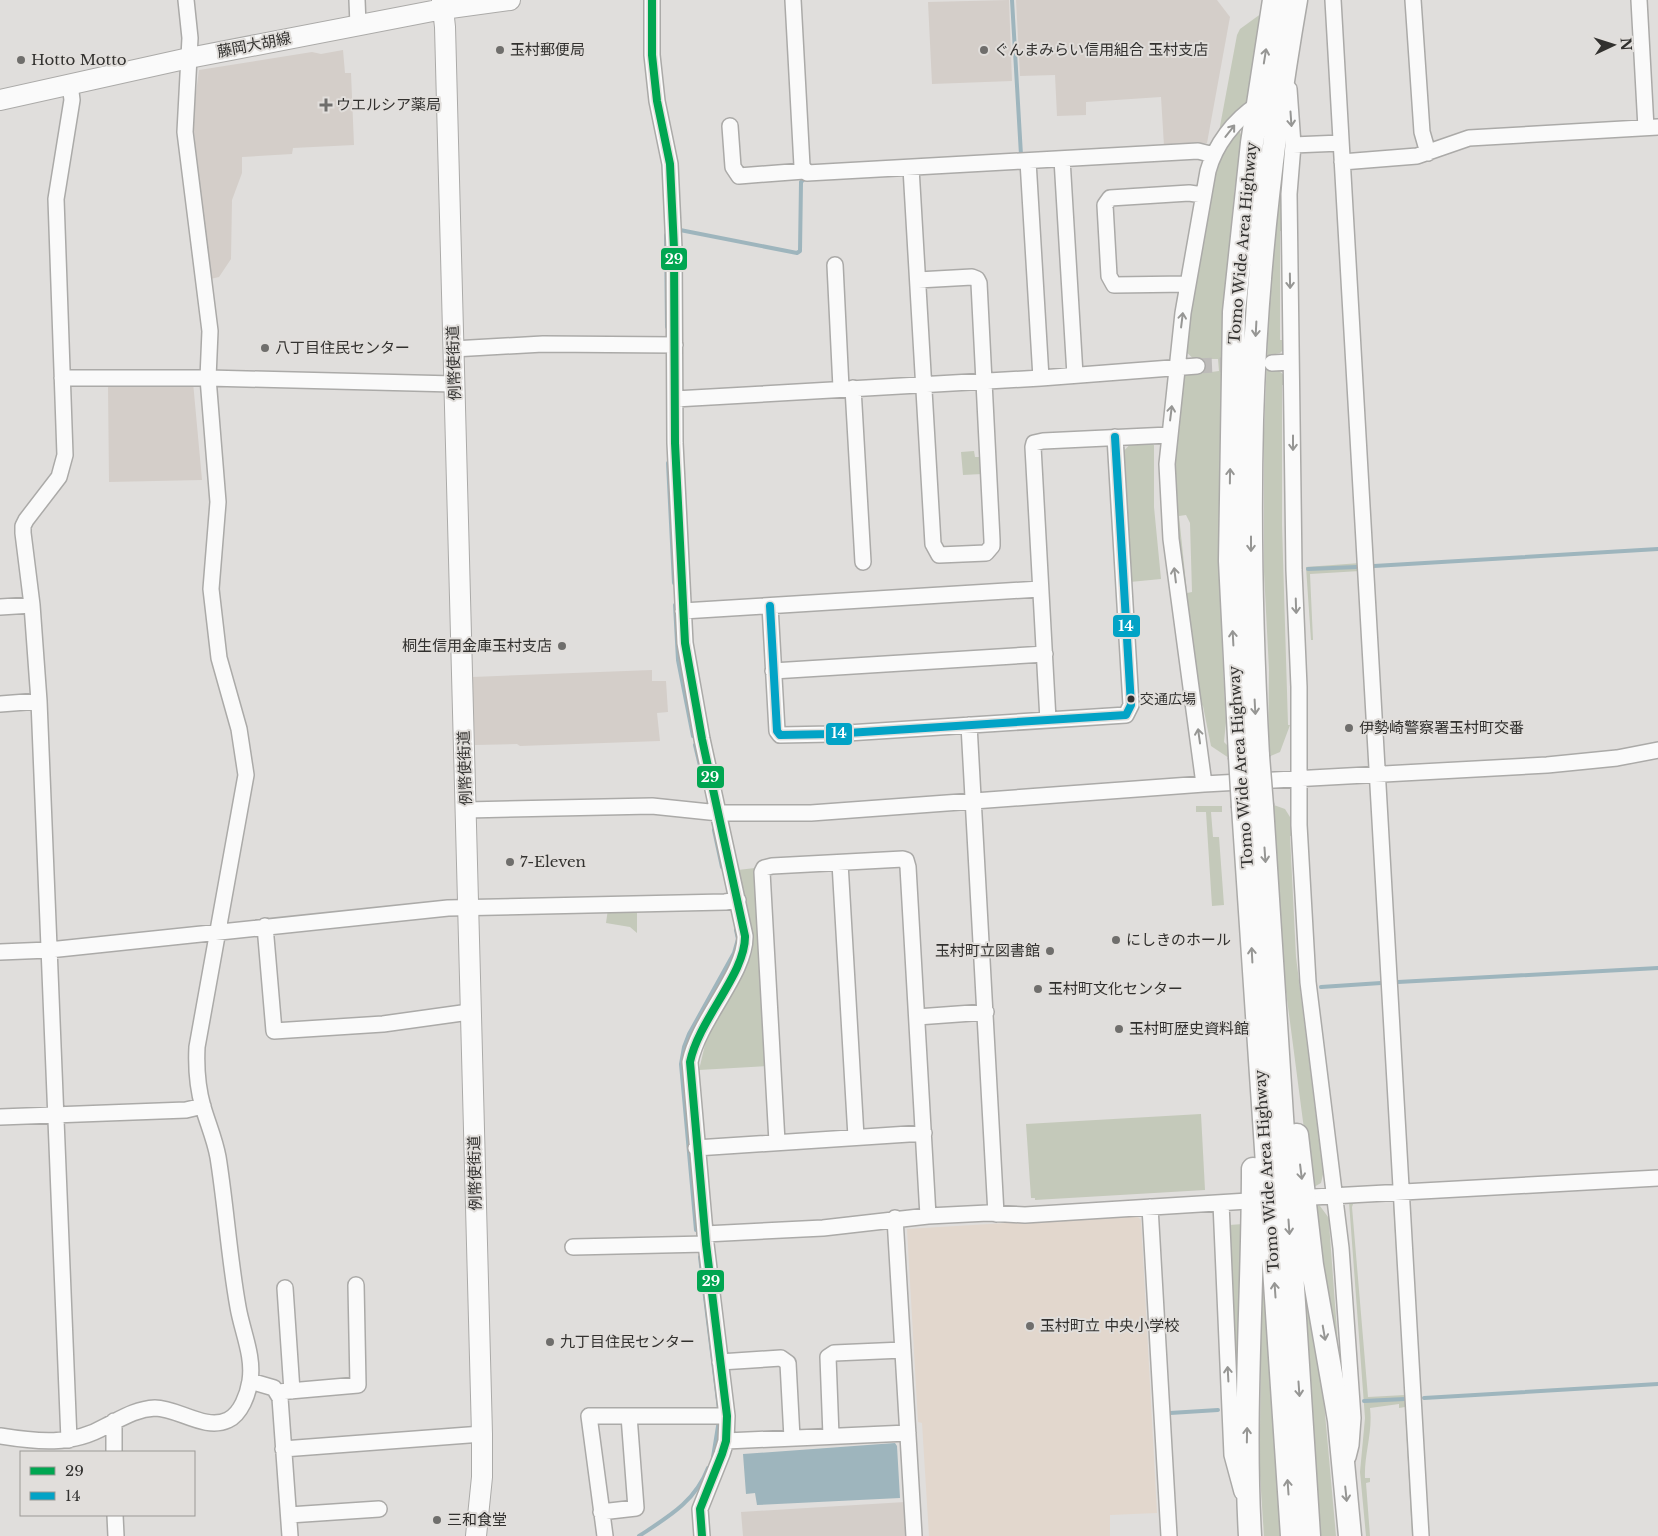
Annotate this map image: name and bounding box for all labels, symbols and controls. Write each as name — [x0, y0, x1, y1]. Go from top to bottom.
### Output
north arrow — [1588, 20, 1638, 70]
street label: 藤岡大胡線 — [215, 28, 293, 61]
text: N — [1617, 37, 1635, 51]
place label: 玉村郵便局 — [510, 40, 585, 59]
place label: ぐんまみらい信用組合 玉村支店 — [994, 40, 1208, 59]
marker: 玉村郵便局 — [494, 44, 506, 56]
marker: ぐんまみらい信用組合 玉村支店 — [978, 44, 990, 56]
one-way arrow — [1260, 49, 1270, 65]
place label: Hotto Motto — [31, 50, 127, 69]
marker: Hotto Motto — [15, 54, 27, 66]
place label: ウエルシア薬局 — [336, 95, 441, 114]
marker: ウエルシア薬局 — [320, 99, 332, 111]
one-way arrow — [1287, 110, 1296, 126]
one-way arrow — [1225, 124, 1236, 137]
street label: Tomo Wide Area Highway — [1224, 141, 1261, 345]
line badge: 29 — [660, 247, 688, 271]
text: 29 — [665, 250, 683, 268]
one-way arrow — [1285, 272, 1295, 289]
one-way arrow — [1177, 312, 1187, 328]
one-way arrow — [1252, 321, 1261, 337]
street label: 例幣使街道 — [443, 325, 464, 401]
place label: 八丁目住民センター — [275, 338, 410, 357]
marker: 八丁目住民センター — [259, 342, 271, 354]
one-way arrow — [1167, 405, 1177, 421]
one-way arrow — [1288, 435, 1298, 451]
one-way arrow — [1225, 468, 1234, 484]
one-way arrow — [1246, 536, 1256, 552]
one-way arrow — [1170, 567, 1180, 583]
one-way arrow — [1291, 598, 1300, 614]
line badge: 14 — [1112, 614, 1141, 638]
text: 14 — [1118, 617, 1134, 635]
one-way arrow — [1228, 630, 1237, 646]
place label: 桐生信用金庫玉村支店 — [402, 636, 552, 655]
marker: 桐生信用金庫玉村支店 — [556, 640, 568, 652]
street label: Tomo Wide Area Highway — [1224, 665, 1257, 869]
place label: 交通広場 — [1140, 690, 1196, 708]
marker: 交通広場 — [1126, 694, 1136, 704]
one-way arrow — [1251, 698, 1260, 714]
place label: 伊勢崎警察署玉村町交番 — [1359, 718, 1524, 737]
line badge: 14 — [825, 722, 853, 746]
marker: 伊勢崎警察署玉村町交番 — [1343, 722, 1355, 734]
text: 14 — [831, 724, 847, 742]
one-way arrow — [1194, 728, 1204, 744]
street label: 例幣使街道 — [454, 730, 475, 806]
line badge: 29 — [696, 765, 725, 789]
text: 29 — [701, 768, 719, 786]
one-way arrow — [1260, 846, 1269, 862]
place label: 7-Eleven — [520, 852, 586, 871]
marker: 7-Eleven — [504, 856, 516, 868]
place label: にしきのホール — [1126, 930, 1231, 949]
marker: にしきのホール — [1110, 934, 1122, 946]
place label: 玉村町立図書館 — [935, 941, 1040, 960]
marker: 玉村町立図書館 — [1044, 945, 1056, 957]
one-way arrow — [1248, 948, 1257, 964]
place label: 玉村町文化センター — [1048, 979, 1183, 998]
marker: 玉村町文化センター — [1032, 983, 1044, 995]
place label: 玉村町歴史資料館 — [1129, 1019, 1249, 1038]
marker: 玉村町歴史資料館 — [1113, 1023, 1125, 1035]
street label: Tomo Wide Area Highway — [1250, 1069, 1283, 1273]
street label: 例幣使街道 — [464, 1135, 485, 1211]
one-way arrow — [1296, 1164, 1306, 1180]
one-way arrow — [1284, 1219, 1293, 1235]
line badge: 29 — [696, 1269, 725, 1293]
text: 29 — [702, 1272, 720, 1290]
one-way arrow — [1270, 1283, 1279, 1299]
place label: 玉村町立 中央小学校 — [1040, 1316, 1179, 1335]
marker: 玉村町立 中央小学校 — [1024, 1320, 1036, 1332]
one-way arrow — [1320, 1325, 1330, 1341]
place label: 九丁目住民センター — [560, 1332, 695, 1351]
marker: 九丁目住民センター — [544, 1336, 556, 1348]
one-way arrow — [1224, 1366, 1233, 1382]
one-way arrow — [1295, 1381, 1304, 1397]
one-way arrow — [1242, 1427, 1252, 1444]
legend — [20, 1451, 195, 1516]
text: 29 — [65, 1461, 84, 1480]
one-way arrow — [1284, 1480, 1293, 1496]
text: 14 — [65, 1486, 80, 1505]
one-way arrow — [1341, 1486, 1351, 1502]
place label: 三和食堂 — [447, 1510, 507, 1529]
marker: 三和食堂 — [431, 1514, 443, 1526]

